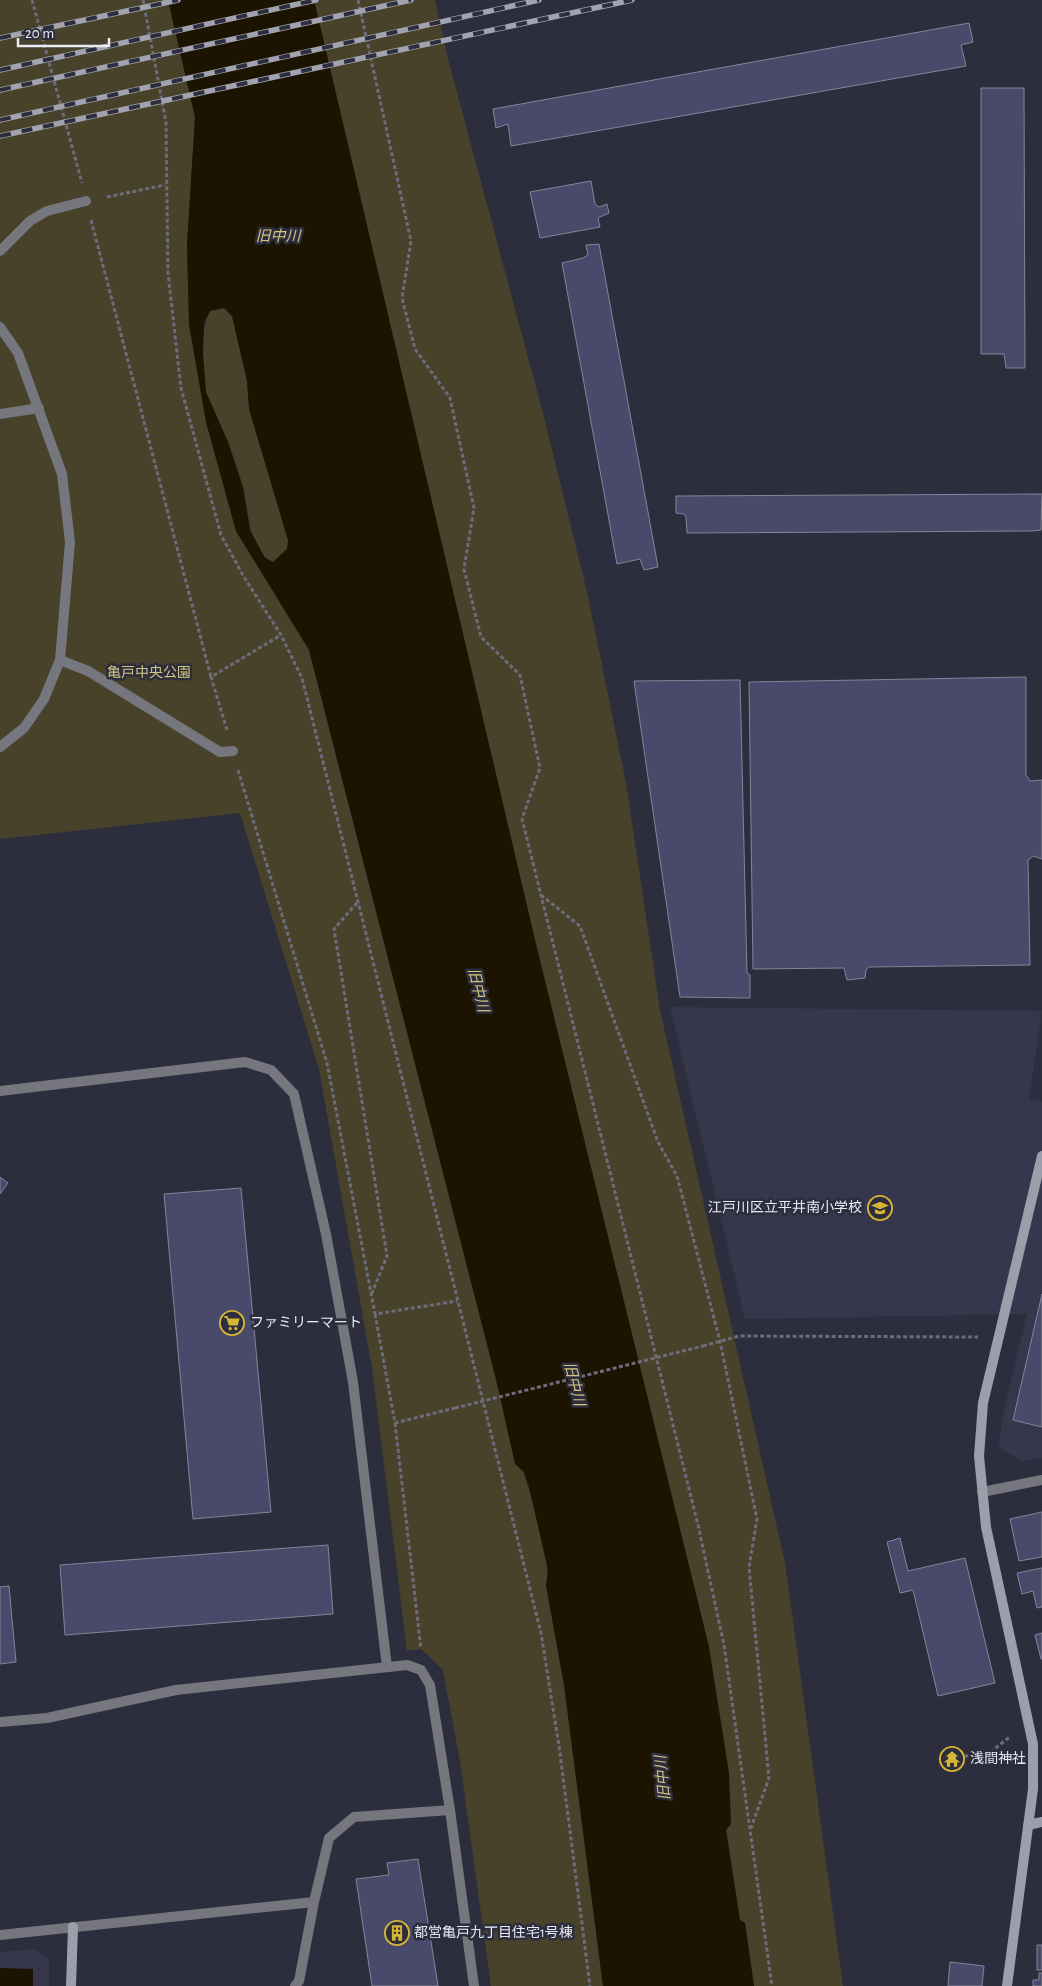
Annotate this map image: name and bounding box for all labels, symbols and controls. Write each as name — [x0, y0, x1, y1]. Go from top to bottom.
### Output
scale bar — [18, 15, 109, 47]
text: 20 m — [25, 26, 54, 41]
water label: 旧中川 — [255, 228, 302, 244]
park label: 亀戸中央公園 — [107, 665, 191, 680]
water label: 旧中川 — [465, 966, 492, 1016]
school or university icon: 江戸川区立平井南小学校 — [867, 1195, 893, 1221]
place label: 江戸川区立平井南小学校 — [708, 1199, 862, 1215]
supermarket icon: ファミリーマート — [219, 1310, 245, 1336]
place label: ファミリーマート — [250, 1316, 362, 1330]
water label: 旧中川 — [561, 1360, 588, 1410]
temple icon: 浅間神社 — [939, 1746, 965, 1772]
place label: 浅間神社 — [970, 1750, 1026, 1766]
water label: 旧中川 — [652, 1753, 673, 1801]
building icon: 都営亀戸九丁目住宅1号棟 — [384, 1920, 410, 1946]
place label: 都営亀戸九丁目住宅1号棟 — [414, 1924, 573, 1940]

